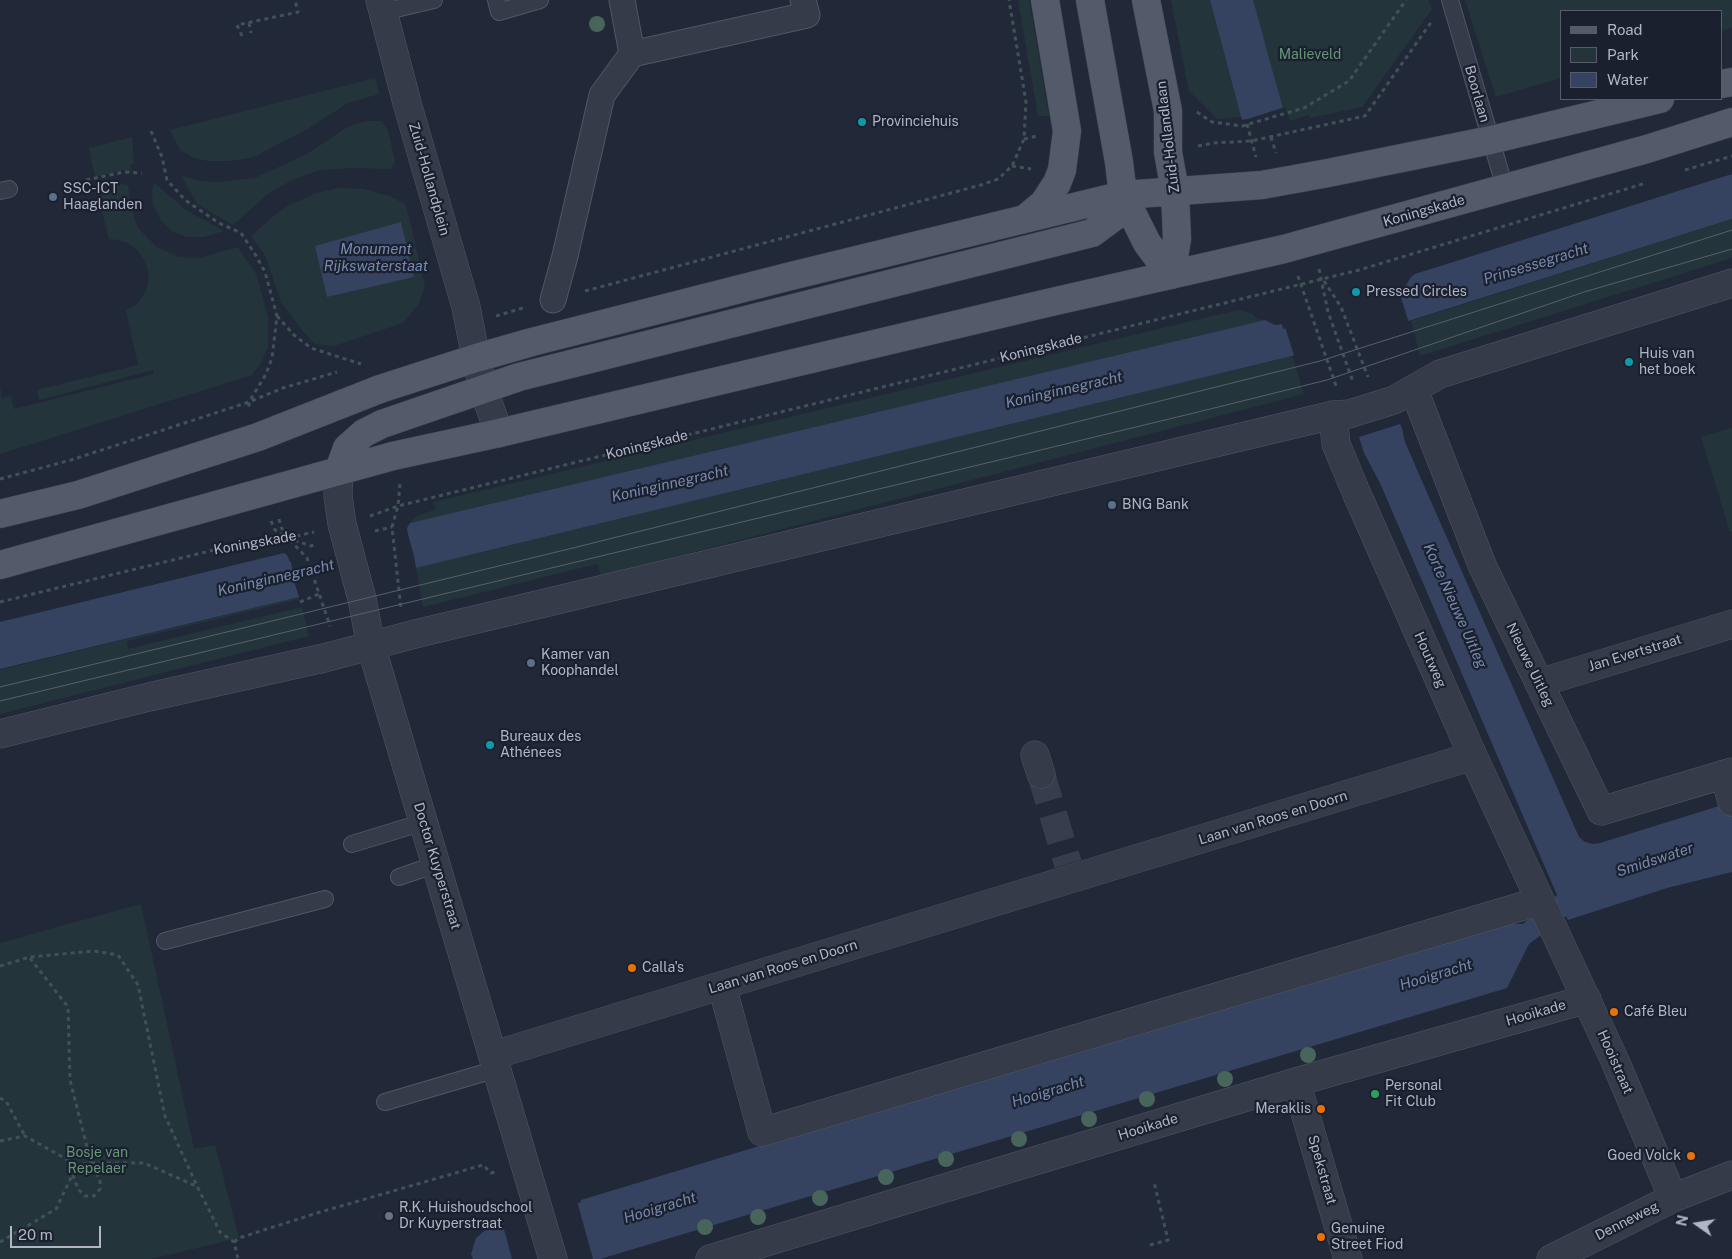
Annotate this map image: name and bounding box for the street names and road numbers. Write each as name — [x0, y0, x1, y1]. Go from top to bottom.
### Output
street label: Boorlaan — [1461, 64, 1493, 124]
street label: Zuid-Hollandlaan — [1153, 80, 1183, 194]
street label: Zuid-Hollandplein — [405, 120, 453, 238]
street label: Koningskade — [1381, 191, 1467, 231]
street label: Koningskade — [998, 330, 1084, 366]
street label: Koningskade — [604, 427, 690, 463]
street label: Koningskade — [212, 527, 298, 559]
street label: Nieuwe Uitleg — [1502, 620, 1558, 710]
street label: Houtweg — [1410, 629, 1450, 691]
street label: Jan Evertstraat — [1586, 631, 1684, 675]
street label: Laan van Roos en Doorn — [1196, 787, 1350, 849]
street label: Doctor Kuyperstraat — [410, 801, 464, 931]
street label: Laan van Roos en Doorn — [706, 936, 860, 998]
street label: Hooikade — [1504, 996, 1568, 1030]
street label: Hooistraat — [1593, 1027, 1637, 1097]
street label: Hooikade — [1116, 1110, 1180, 1144]
street label: Spekstraat — [1304, 1133, 1340, 1207]
street label: Denneweg — [1592, 1198, 1662, 1244]

